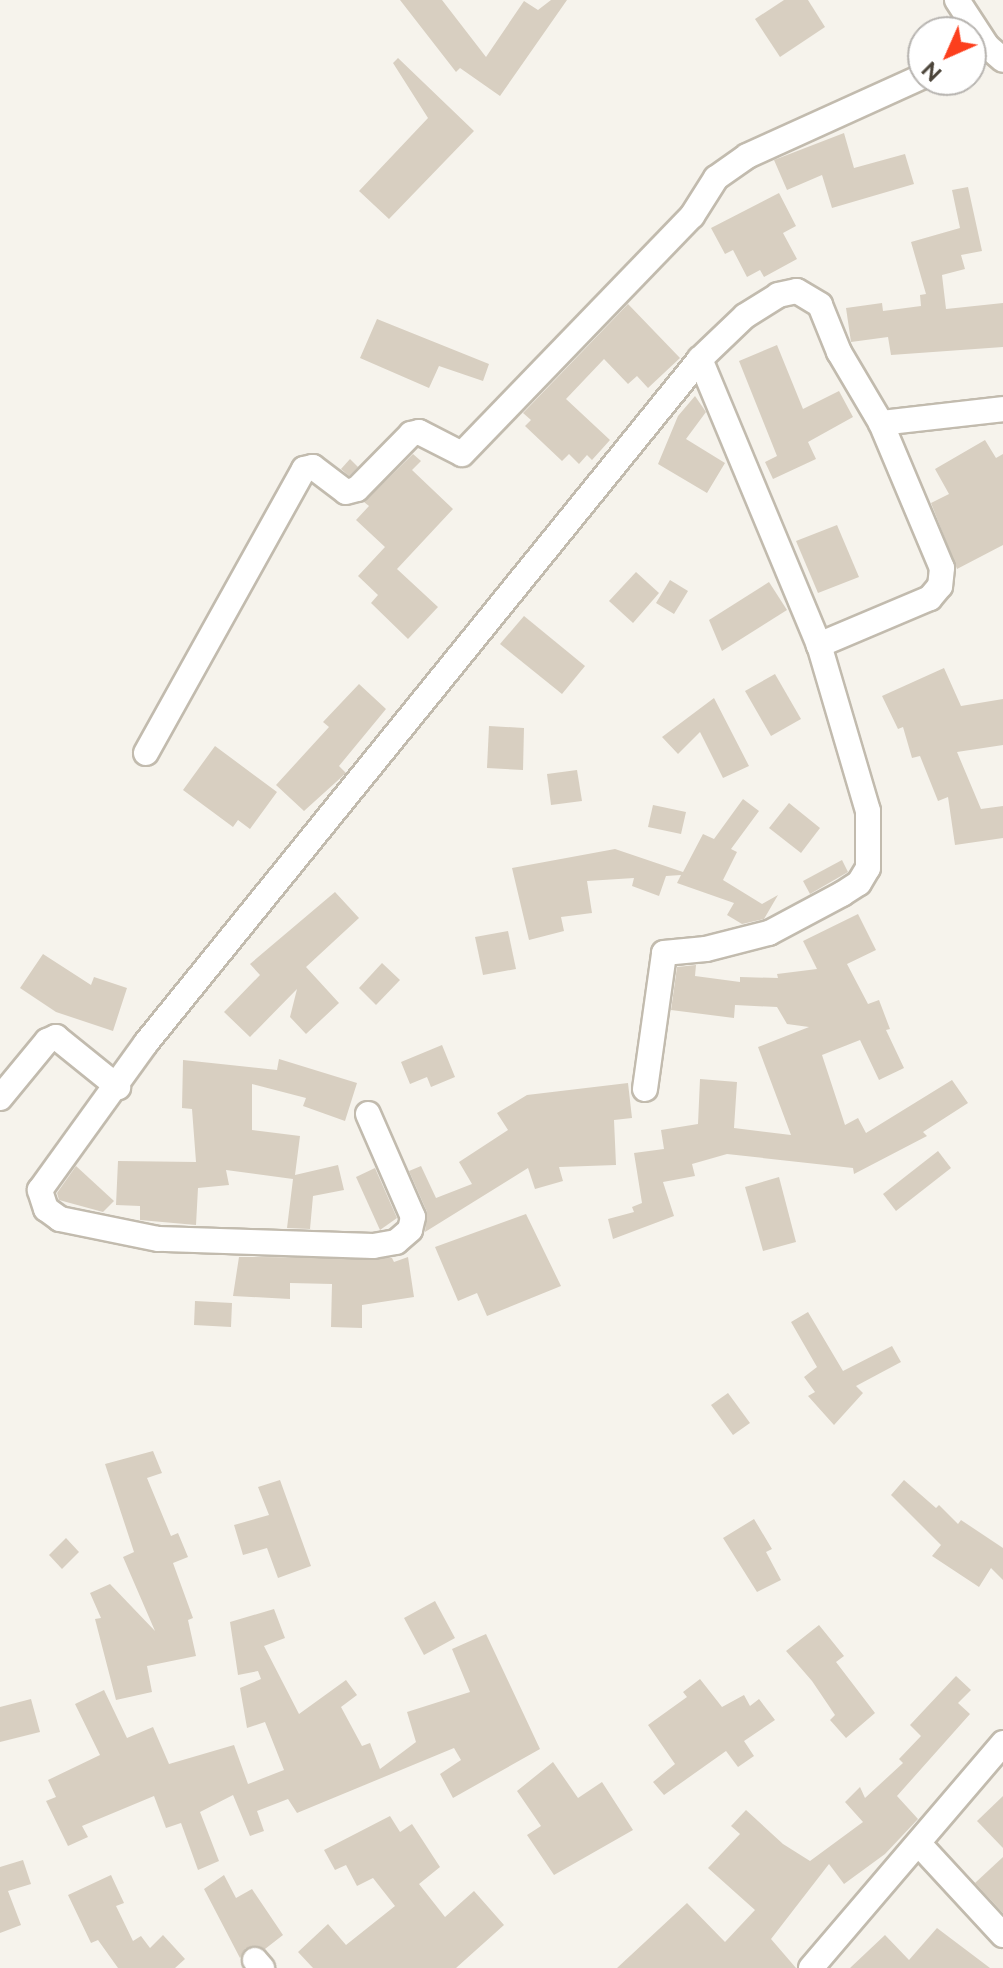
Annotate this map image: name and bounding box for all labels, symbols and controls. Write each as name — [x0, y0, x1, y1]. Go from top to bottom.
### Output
north arrow — [907, 16, 987, 96]
text: N — [916, 56, 947, 87]

